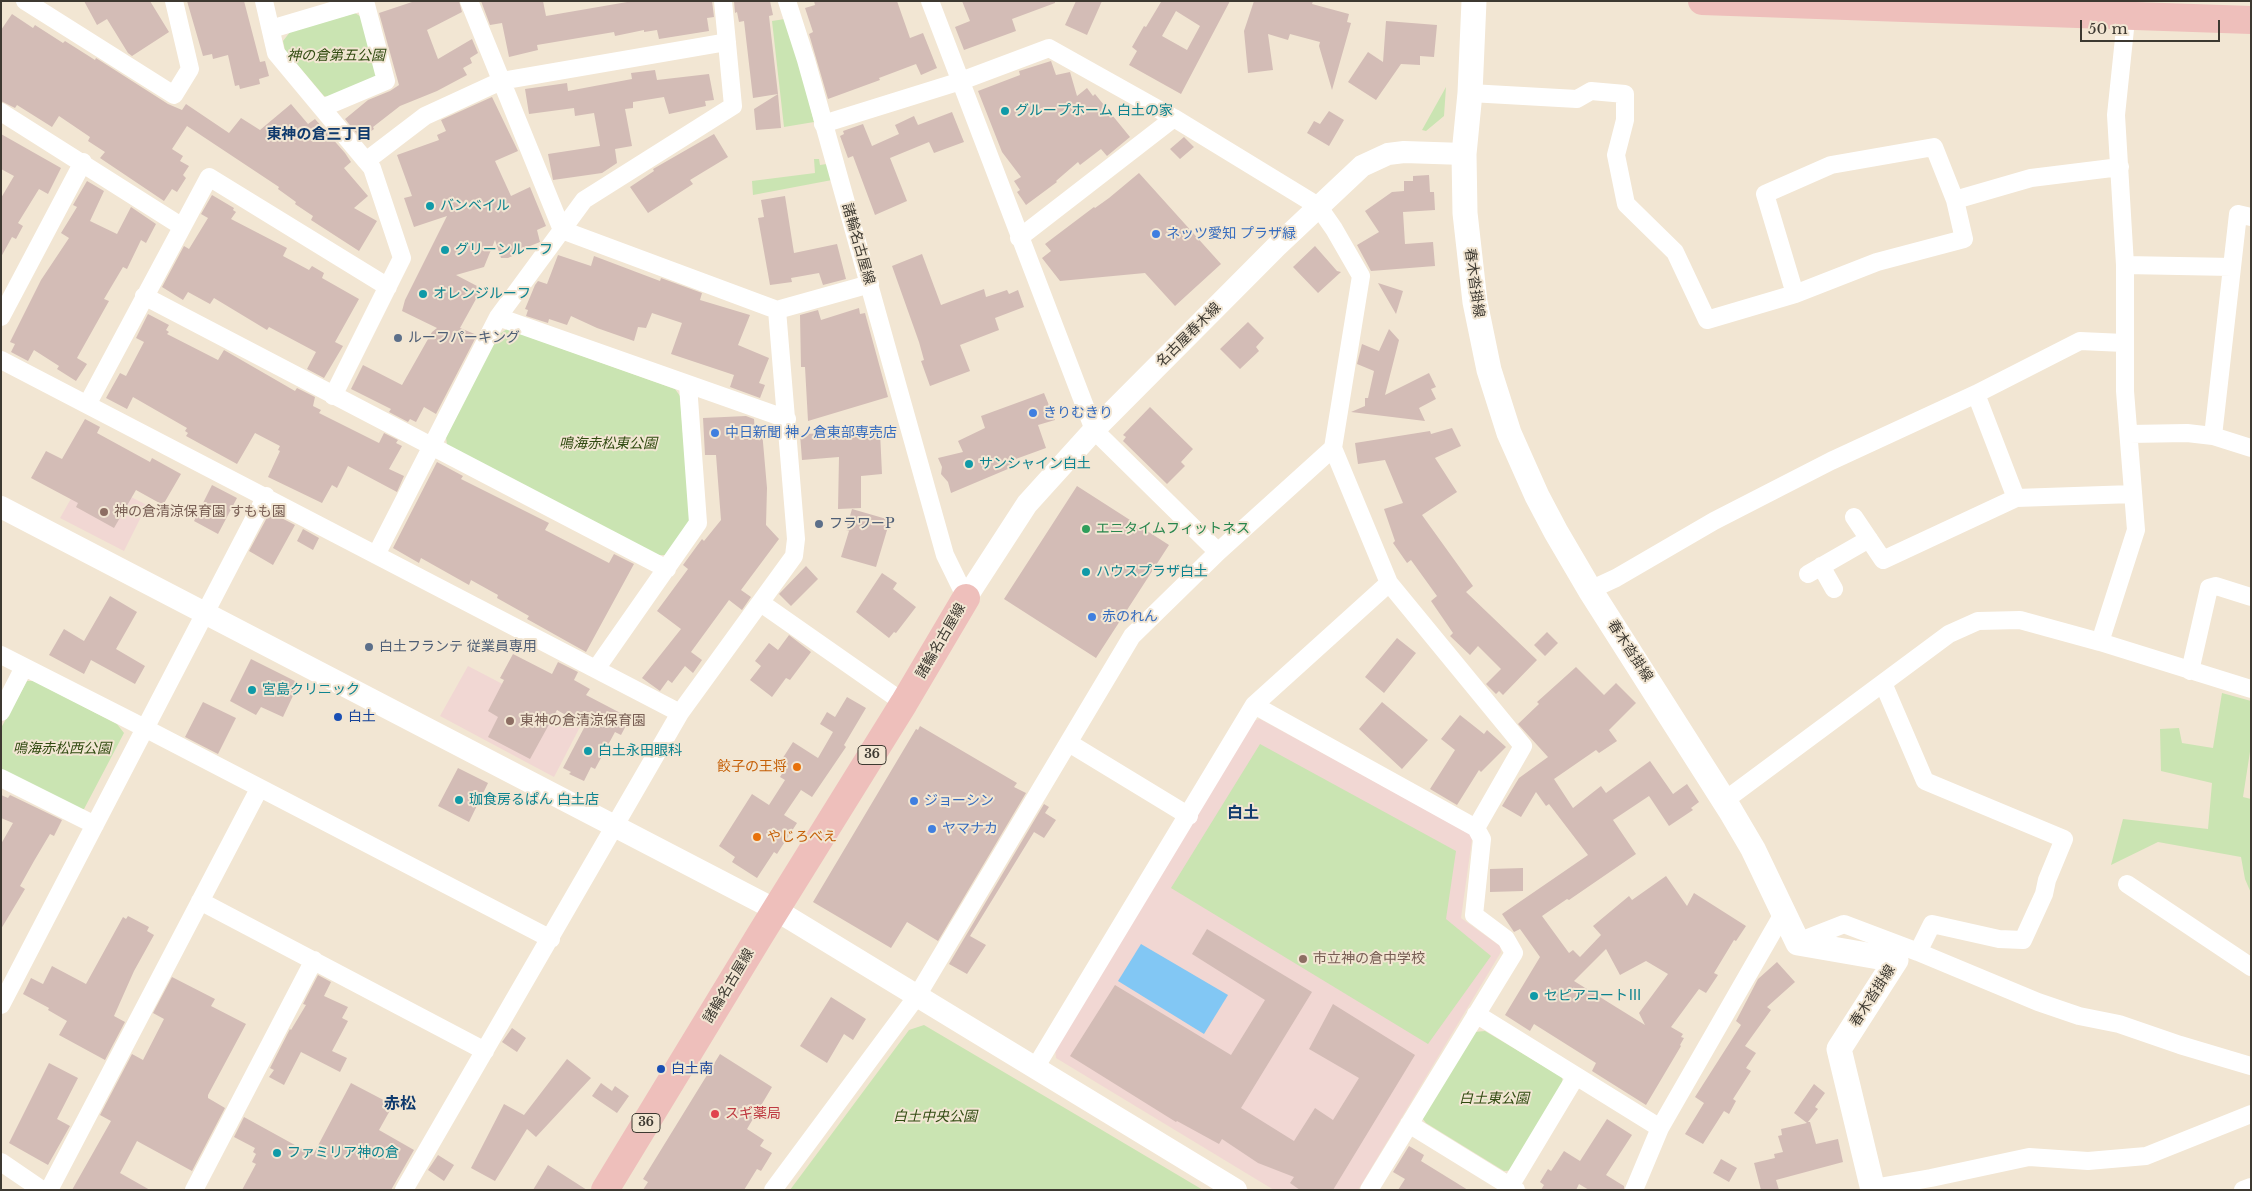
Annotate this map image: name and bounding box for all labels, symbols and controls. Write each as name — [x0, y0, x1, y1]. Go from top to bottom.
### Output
scale bar — [2082, 10, 2222, 42]
text: 50 m — [2088, 19, 2128, 38]
park label: 神の倉第五公園 — [287, 48, 385, 64]
place label: グループホーム 白土の家 — [1015, 103, 1173, 119]
marker: グループホーム 白土の家 — [999, 105, 1011, 117]
district label: 東神の倉三丁目 — [267, 126, 371, 144]
place label: バンベイル — [440, 198, 510, 214]
marker: バンベイル — [424, 200, 436, 212]
street label: 諸輪名古屋線 — [838, 201, 878, 287]
place label: ネッツ愛知 プラザ緑 — [1166, 226, 1296, 242]
marker: ネッツ愛知 プラザ緑 — [1150, 228, 1162, 240]
place label: グリーンルーフ — [455, 242, 553, 258]
marker: グリーンルーフ — [439, 244, 451, 256]
street label: 春木沓掛線 — [1461, 247, 1487, 319]
place label: オレンジルーフ — [433, 286, 531, 302]
marker: オレンジルーフ — [417, 288, 429, 300]
street label: 名古屋春木線 — [1153, 299, 1225, 371]
place label: ルーフパーキング — [408, 330, 520, 346]
marker: ルーフパーキング — [392, 332, 404, 344]
place label: きりむきり — [1043, 405, 1113, 421]
marker: きりむきり — [1027, 407, 1039, 419]
place label: 中日新聞 神ノ倉東部専売店 — [725, 425, 897, 441]
marker: 中日新聞 神ノ倉東部専売店 — [709, 427, 721, 439]
park label: 鳴海赤松東公園 — [559, 436, 657, 452]
place label: サンシャイン白土 — [979, 456, 1091, 472]
marker: サンシャイン白土 — [963, 458, 975, 470]
place label: 神の倉清涼保育園 すもも園 — [114, 504, 286, 520]
marker: 神の倉清涼保育園 すもも園 — [98, 506, 110, 518]
place label: フラワーP — [829, 516, 895, 532]
marker: フラワーP — [813, 518, 825, 530]
place label: エニタイムフィットネス — [1096, 521, 1250, 537]
marker: エニタイムフィットネス — [1080, 523, 1092, 535]
place label: ハウスプラザ白土 — [1096, 564, 1208, 580]
marker: ハウスプラザ白土 — [1080, 566, 1092, 578]
street label: 諸輪名古屋線 — [913, 600, 969, 682]
place label: 赤のれん — [1102, 609, 1158, 625]
marker: 赤のれん — [1086, 611, 1098, 623]
street label: 春木沓掛線 — [1604, 617, 1656, 685]
place label: 白土フランテ 従業員専用 — [379, 639, 537, 655]
marker: 白土フランテ 従業員専用 — [363, 641, 375, 653]
place label: 宮島クリニック — [262, 682, 360, 698]
marker: 宮島クリニック — [246, 684, 258, 696]
place label: 白土 — [348, 709, 376, 725]
marker: 白土 — [332, 711, 344, 723]
place label: 東神の倉清涼保育園 — [520, 713, 646, 729]
marker: 東神の倉清涼保育園 — [504, 715, 516, 727]
park label: 鳴海赤松西公園 — [13, 741, 111, 757]
place label: 白土永田眼科 — [598, 743, 682, 759]
marker: 白土永田眼科 — [582, 745, 594, 757]
road number: 36 — [858, 746, 886, 764]
place label: 餃子の王将 — [717, 759, 787, 775]
marker: 餃子の王将 — [791, 761, 803, 773]
place label: 珈食房るぱん 白土店 — [469, 792, 599, 808]
place label: ジョーシン — [924, 793, 994, 809]
marker: 珈食房るぱん 白土店 — [453, 794, 465, 806]
marker: ジョーシン — [908, 795, 920, 807]
district label: 白土 — [1227, 803, 1259, 823]
place label: ヤマナカ — [942, 821, 998, 837]
marker: ヤマナカ — [926, 823, 938, 835]
place label: やじろべえ — [767, 829, 837, 845]
marker: やじろべえ — [751, 831, 763, 843]
street label: 諸輪名古屋線 — [700, 946, 758, 1026]
place label: 市立神の倉中学校 — [1313, 951, 1425, 967]
marker: 市立神の倉中学校 — [1297, 953, 1309, 965]
street label: 春木沓掛線 — [1847, 962, 1899, 1030]
place label: セピアコートⅢ — [1544, 988, 1642, 1004]
marker: セピアコートⅢ — [1528, 990, 1540, 1002]
place label: 白土南 — [671, 1061, 713, 1077]
marker: 白土南 — [655, 1063, 667, 1075]
park label: 白土東公園 — [1459, 1091, 1529, 1107]
district label: 赤松 — [384, 1094, 416, 1114]
place label: スギ薬局 — [725, 1106, 781, 1122]
marker: スギ薬局 — [709, 1108, 721, 1120]
park label: 白土中央公園 — [893, 1109, 977, 1125]
road number: 36 — [632, 1114, 660, 1132]
place label: ファミリア神の倉 — [287, 1145, 399, 1161]
marker: ファミリア神の倉 — [271, 1147, 283, 1159]

